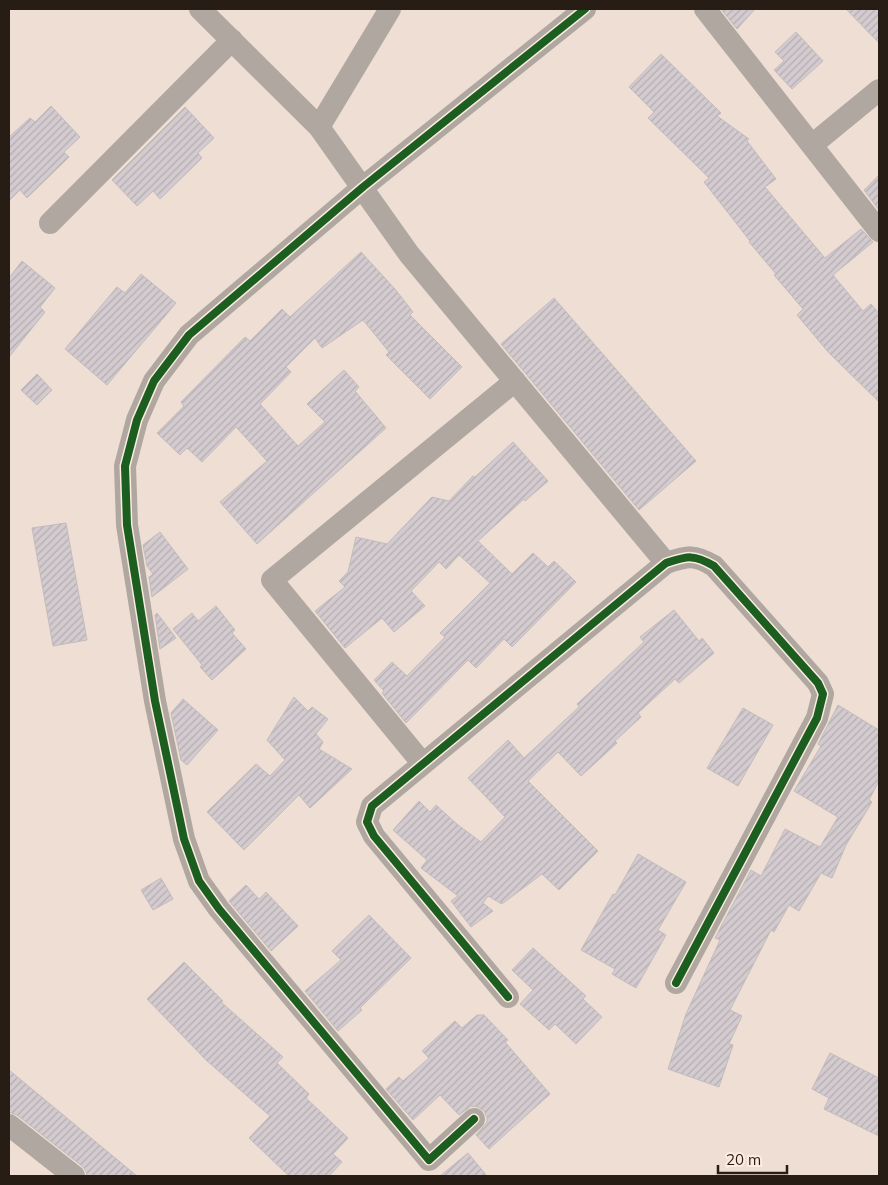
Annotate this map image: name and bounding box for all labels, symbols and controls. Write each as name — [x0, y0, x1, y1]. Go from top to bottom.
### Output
scale bar — [718, 1142, 787, 1174]
text: 20 m — [726, 1150, 761, 1169]

